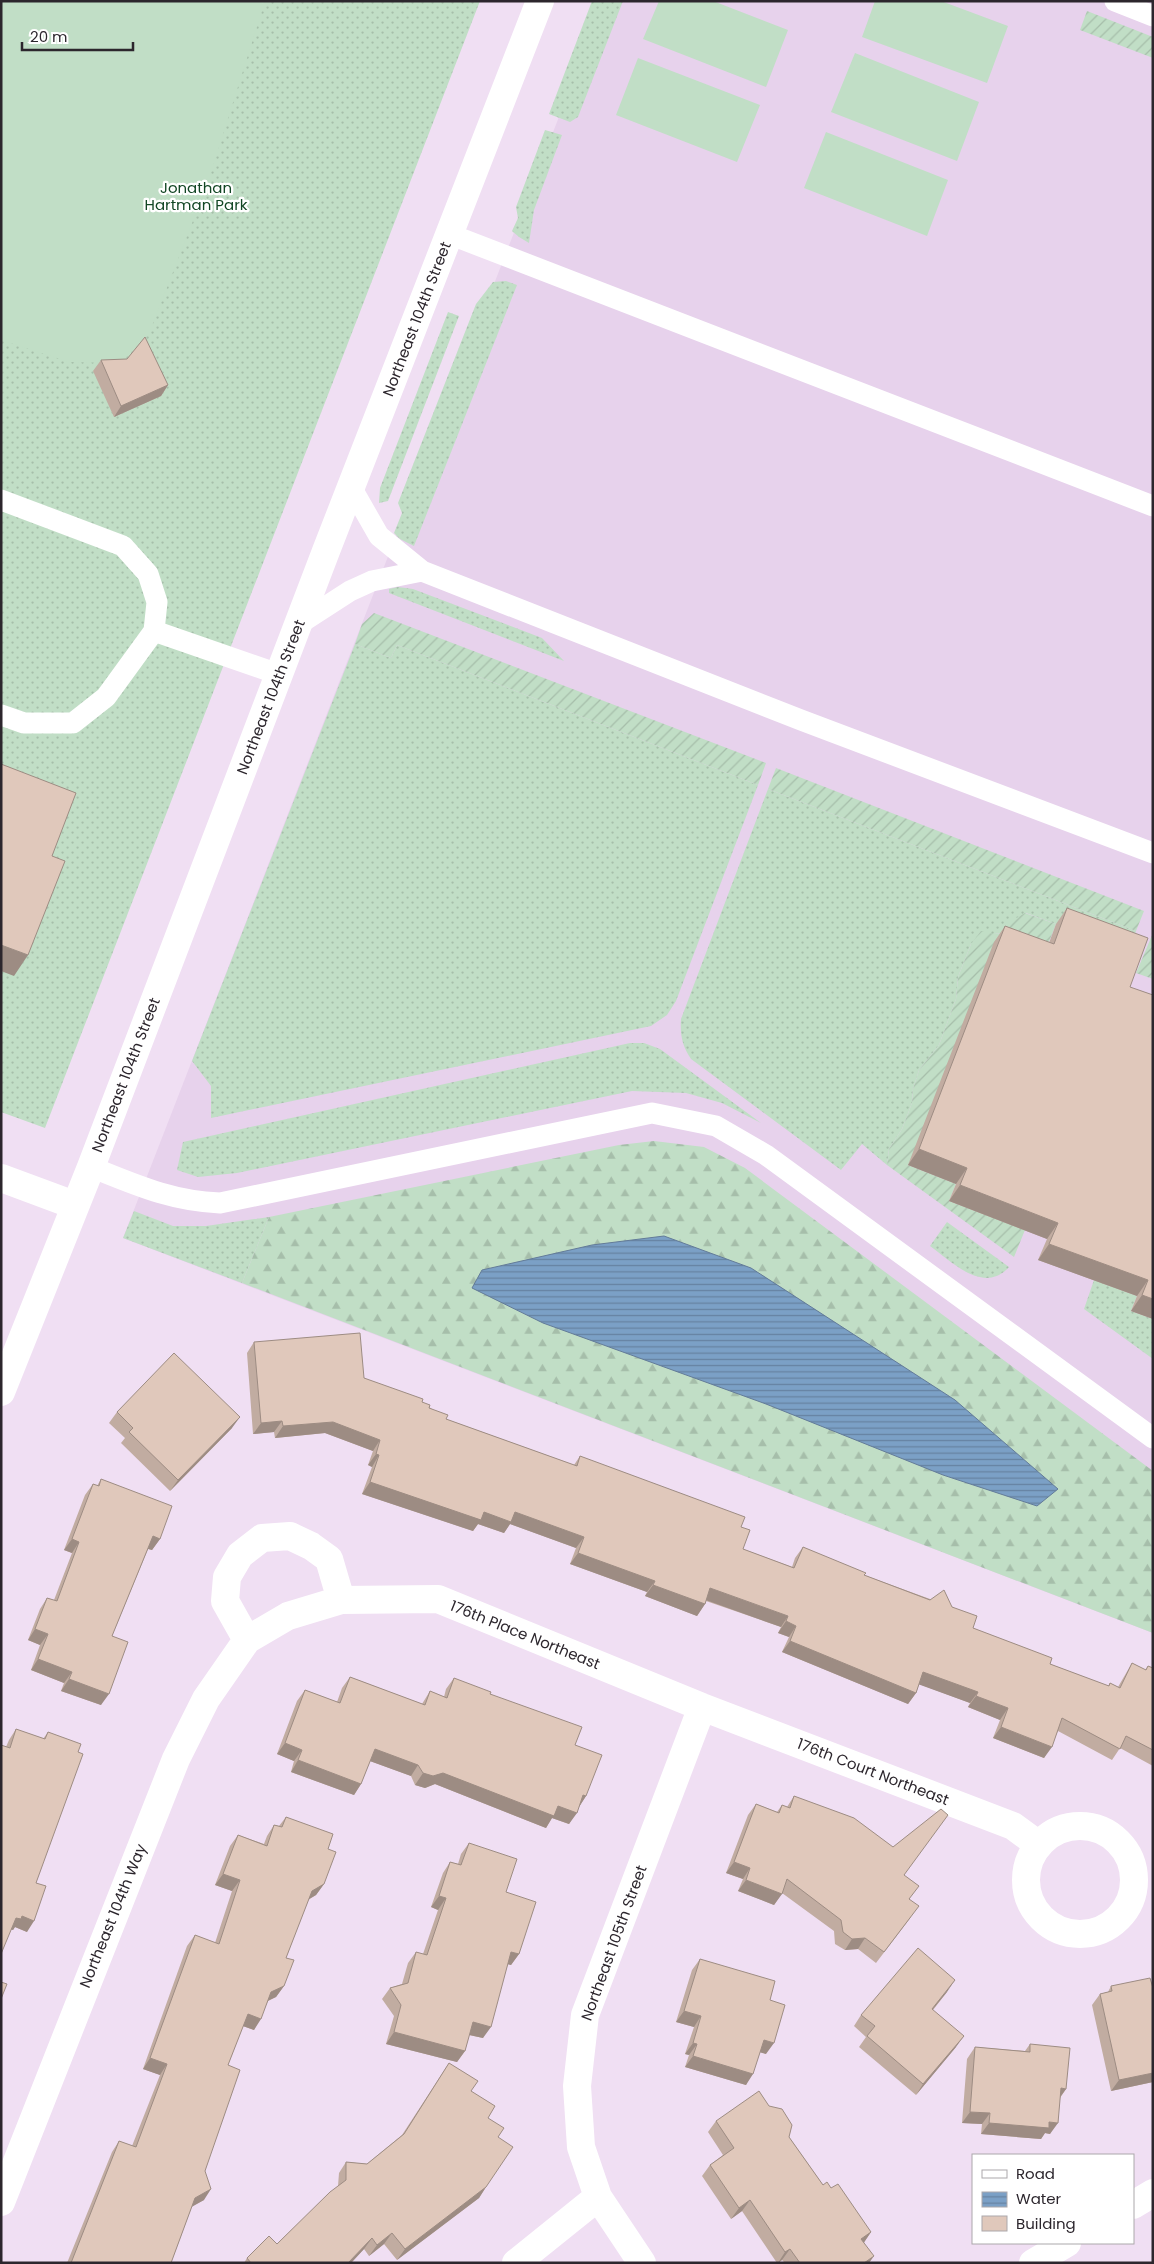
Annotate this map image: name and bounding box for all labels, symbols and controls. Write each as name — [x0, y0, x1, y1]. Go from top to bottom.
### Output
scale bar — [22, 20, 134, 52]
text: 20 m — [30, 26, 68, 47]
park label: Jonathan Hartman Park — [145, 177, 248, 215]
street label: Northeast 104th Street — [377, 238, 456, 399]
street label: Northeast 104th Street — [231, 616, 310, 777]
street label: Northeast 104th Street — [86, 994, 165, 1155]
street label: 176th Place Northeast — [447, 1595, 603, 1674]
street label: 176th Court Northeast — [794, 1733, 952, 1810]
street label: Northeast 104th Way — [74, 1840, 151, 1991]
street label: Northeast 105th Street — [576, 1862, 651, 2024]
legend — [972, 2154, 1134, 2244]
text: Road — [1016, 2163, 1055, 2184]
text: Water — [1016, 2188, 1062, 2209]
text: Building — [1016, 2213, 1076, 2234]

